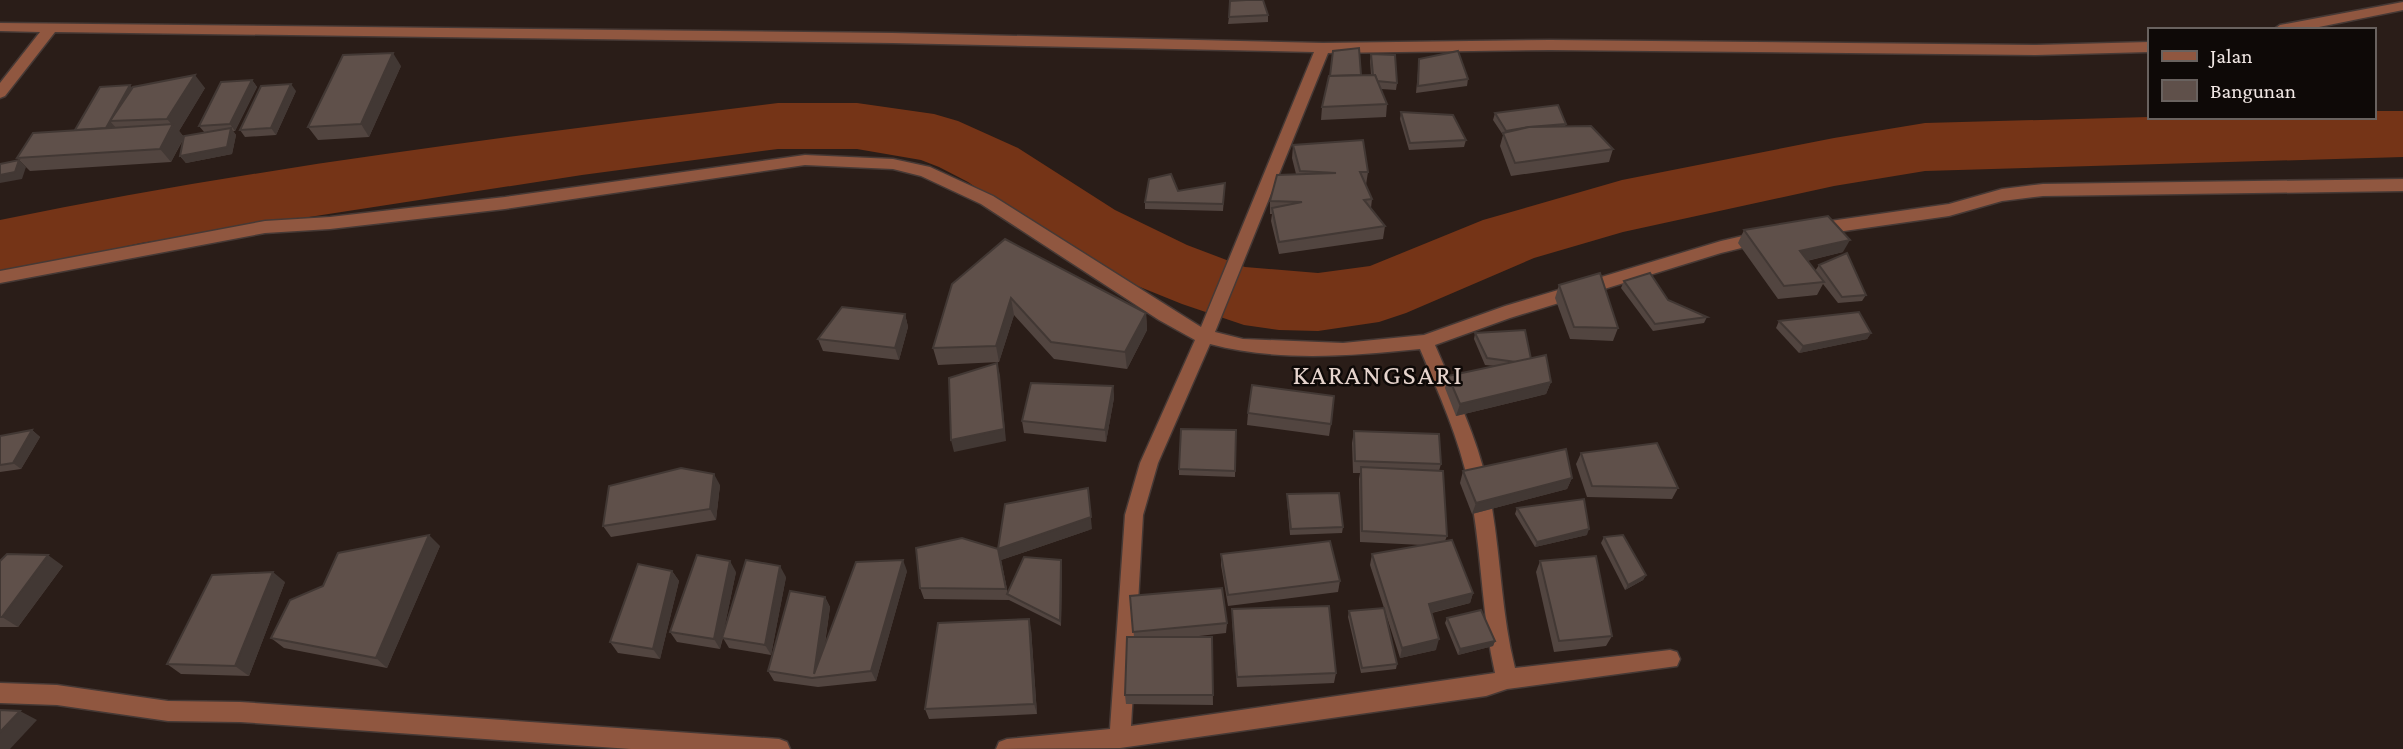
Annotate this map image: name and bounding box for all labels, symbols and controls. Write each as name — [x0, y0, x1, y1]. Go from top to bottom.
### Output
legend — [2148, 28, 2375, 119]
text: Jalan — [2208, 44, 2252, 68]
text: Bangunan — [2210, 79, 2296, 103]
district label: KARANGSARI — [1292, 359, 1464, 390]

